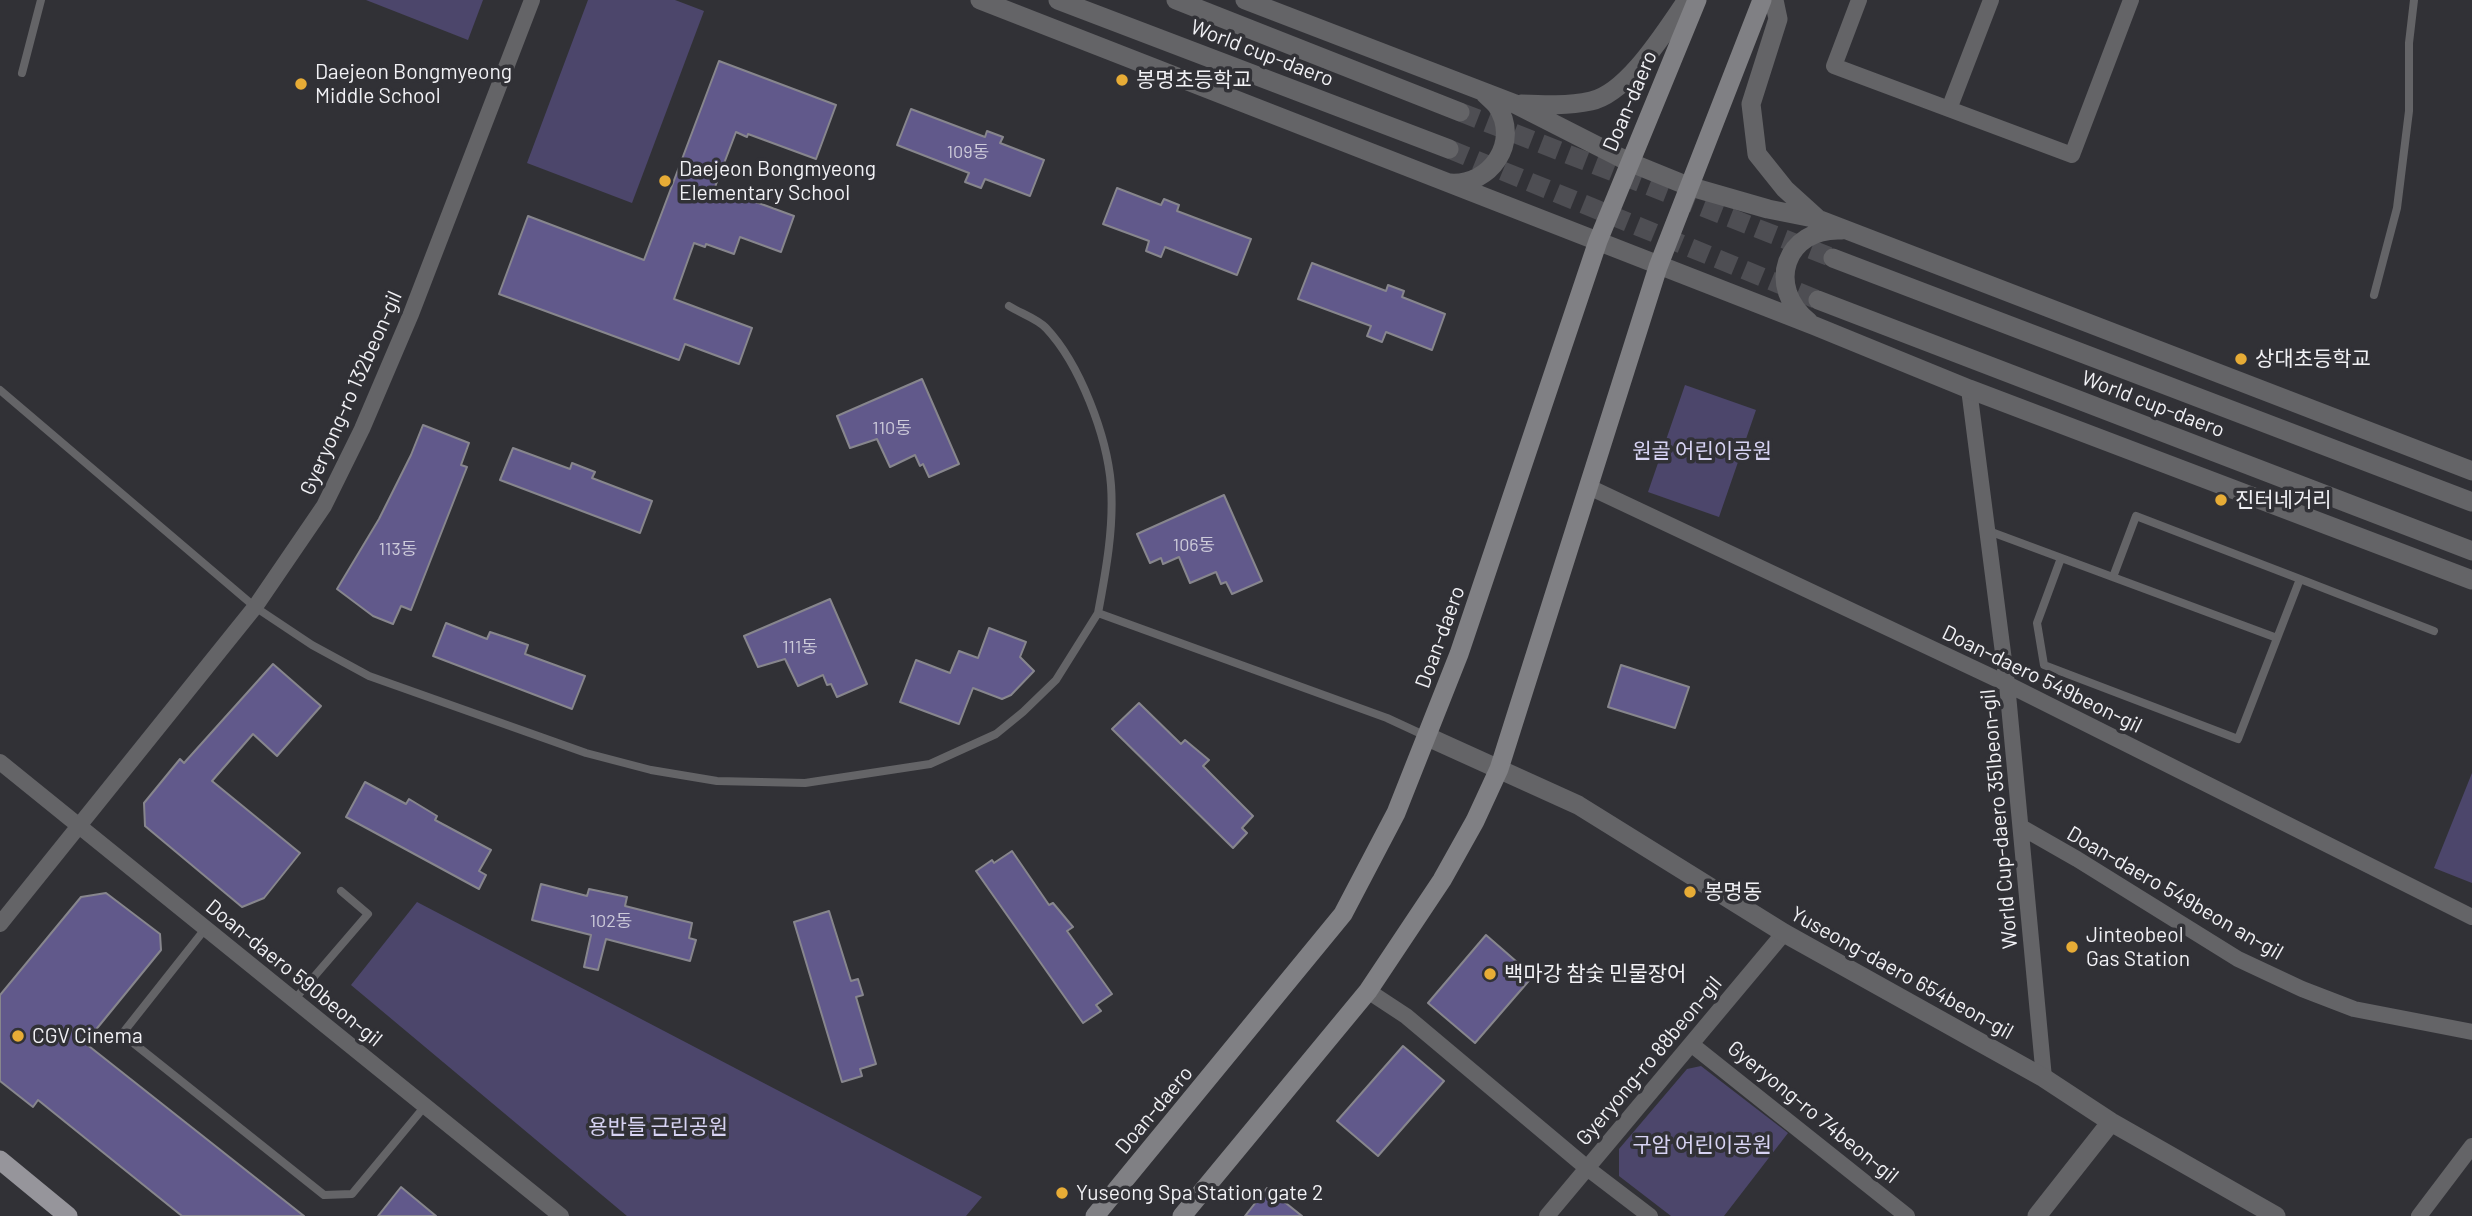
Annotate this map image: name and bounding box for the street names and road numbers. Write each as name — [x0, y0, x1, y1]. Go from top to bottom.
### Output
street label: World cup-daero — [1187, 14, 1337, 92]
street label: Doan-daero — [1598, 47, 1662, 155]
street label: Gyeryong-ro 132beon-gil — [295, 287, 407, 499]
street label: World cup-daero — [2078, 365, 2228, 443]
street label: Doan-daero — [1410, 582, 1470, 692]
street label: Doan-daero 549beon-gil — [1938, 620, 2146, 738]
street label: World Cup-daero 351beon-gil — [1975, 688, 2023, 950]
street label: Doan-daero 549beon an-gil — [2062, 821, 2288, 965]
street label: Doan-daero 590beon-gil — [201, 894, 387, 1052]
street label: Yuseong-daero 654beon-gil — [1786, 901, 2018, 1045]
street label: Gyeryong-ro 88beon-gil — [1571, 971, 1727, 1151]
street label: Gyeryong-ro 74beon-gil — [1722, 1035, 1904, 1189]
street label: Doan-daero — [1110, 1061, 1198, 1159]

